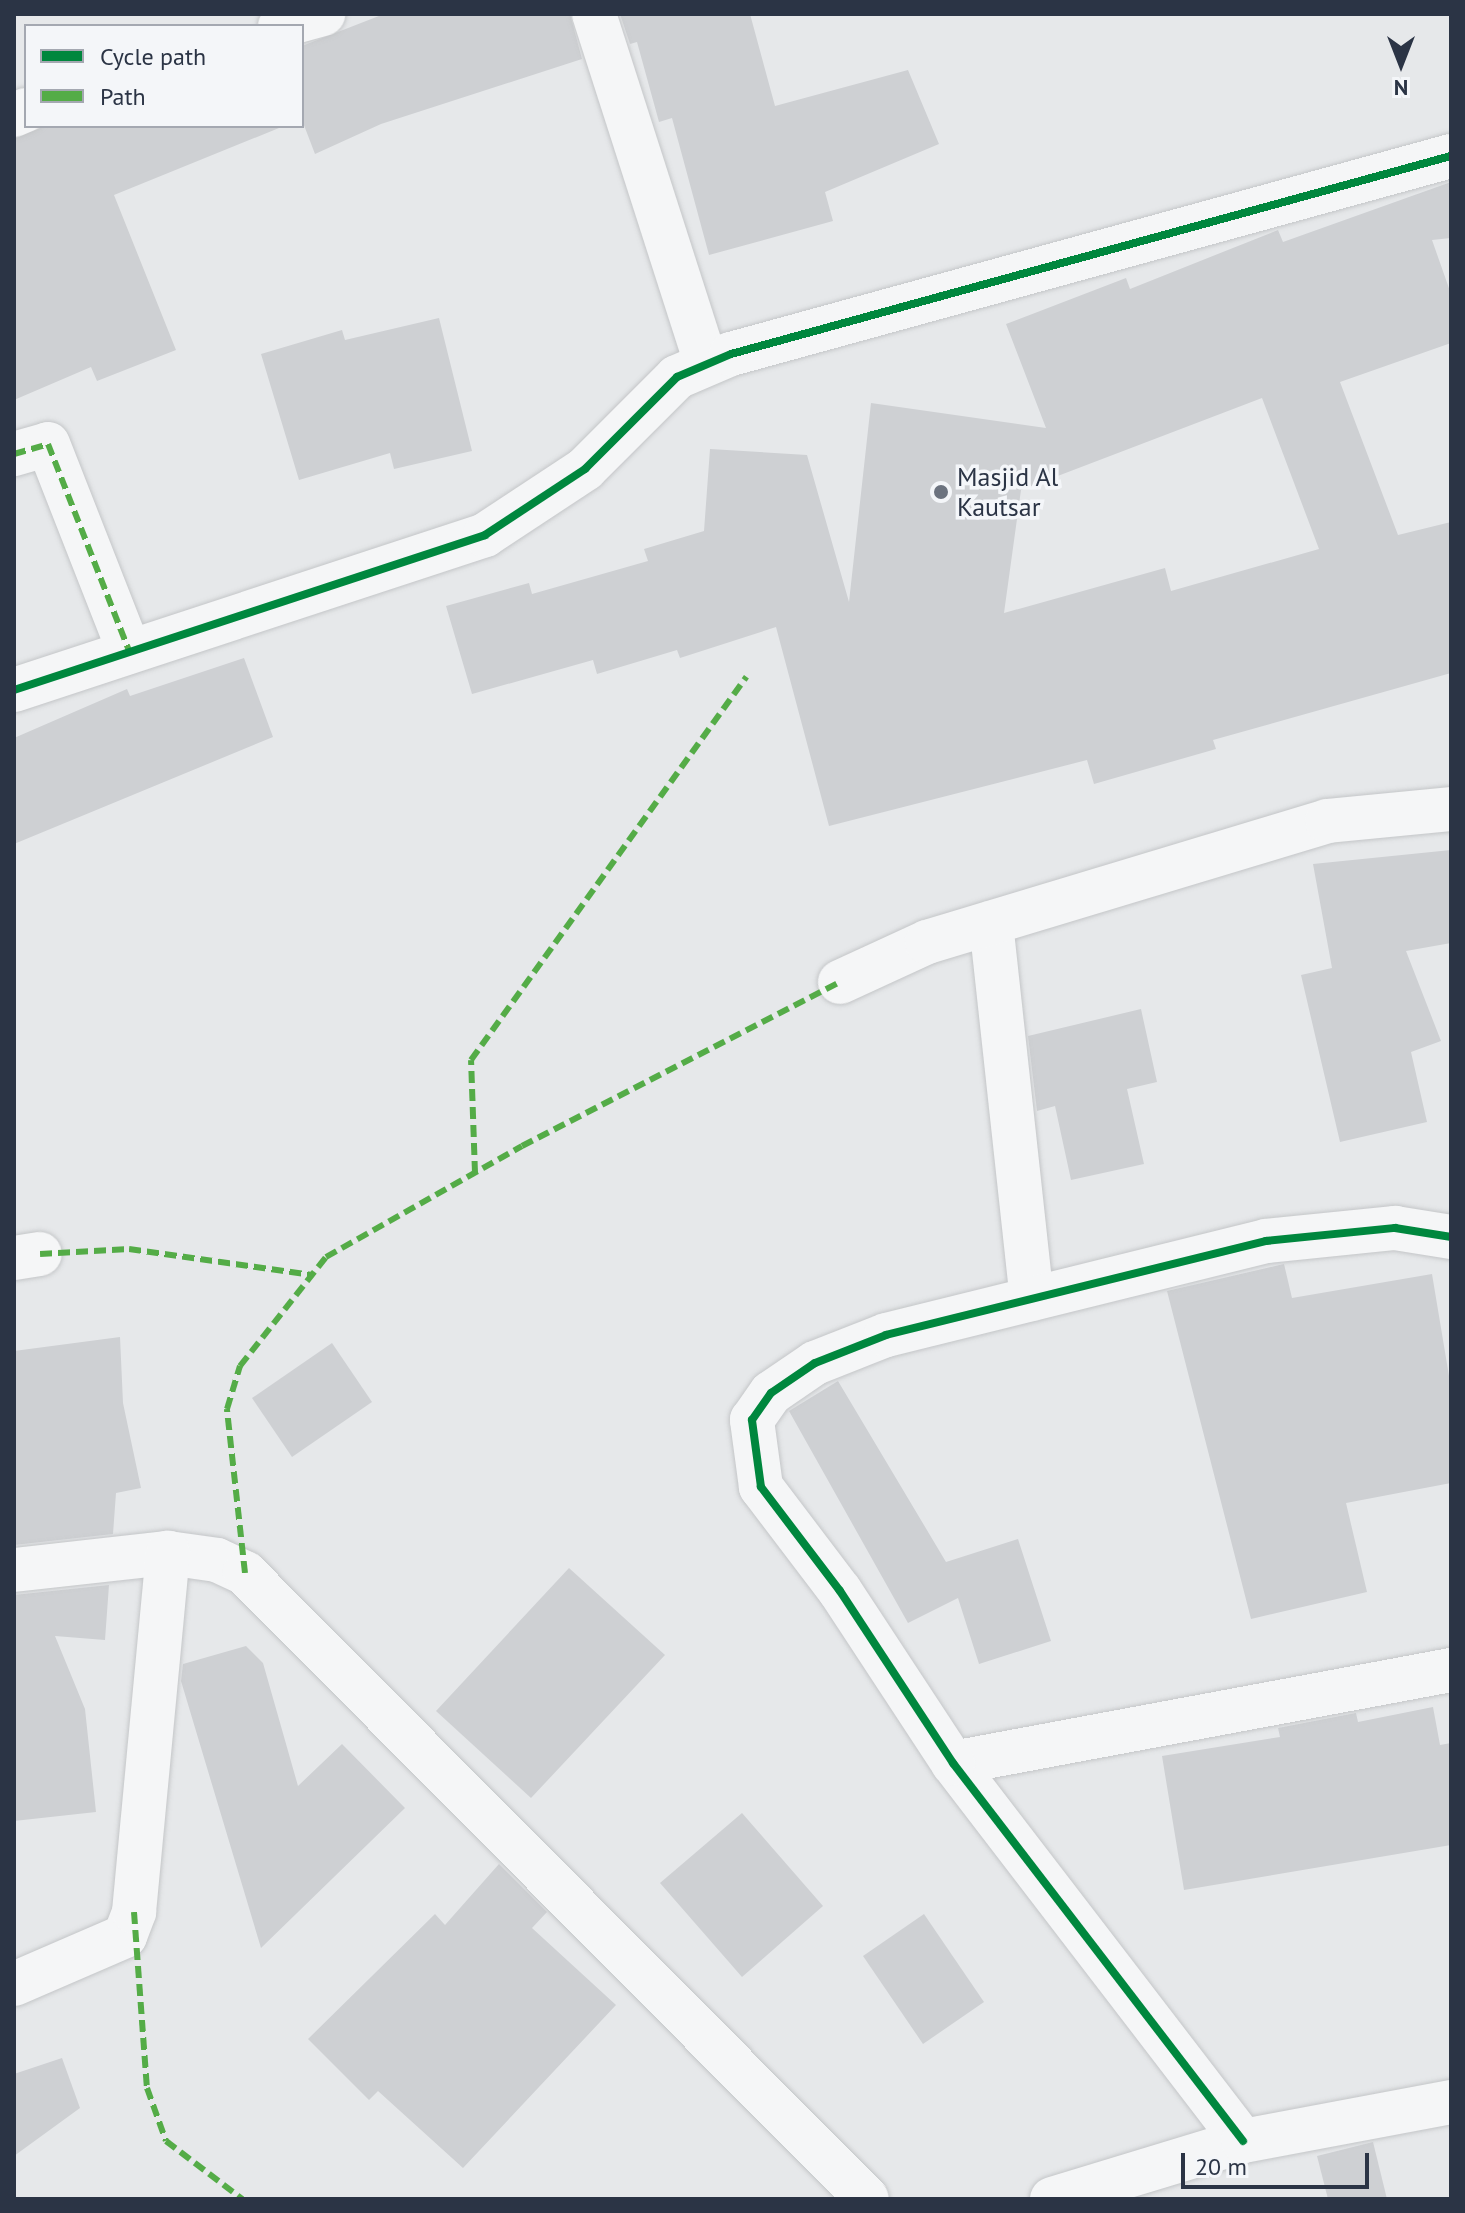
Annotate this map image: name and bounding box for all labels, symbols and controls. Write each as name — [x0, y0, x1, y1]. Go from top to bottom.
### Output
legend — [24, 24, 304, 128]
north arrow — [1361, 24, 1441, 104]
text: Cycle path — [100, 41, 206, 72]
text: N — [1394, 74, 1408, 102]
text: Path — [100, 81, 146, 112]
place label: Masjid Al Kautsar — [957, 461, 1059, 522]
marker: Masjid Al Kautsar — [932, 483, 950, 501]
scale bar — [1185, 2137, 1373, 2187]
text: 20 m — [1195, 2151, 1247, 2182]

